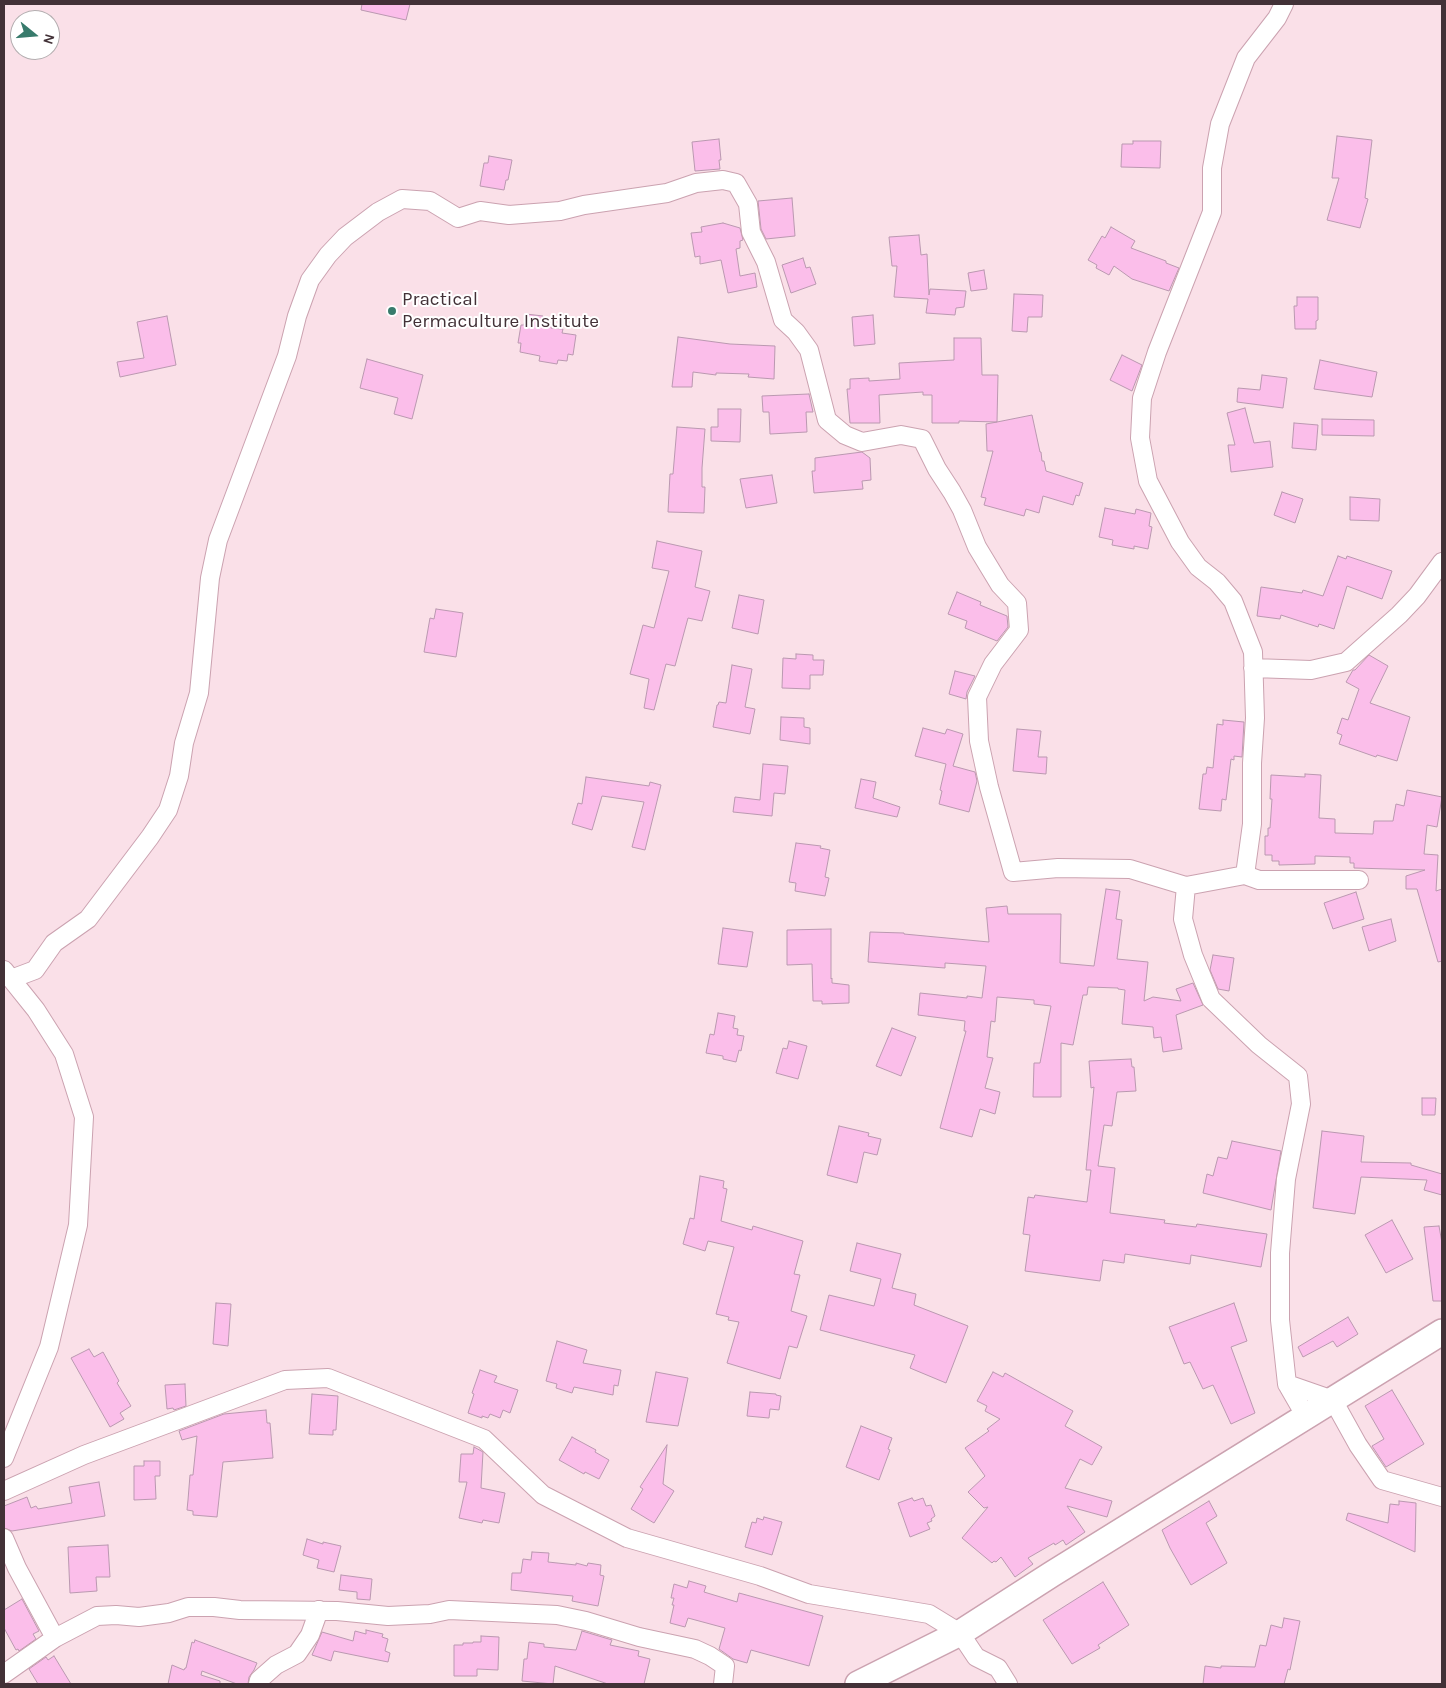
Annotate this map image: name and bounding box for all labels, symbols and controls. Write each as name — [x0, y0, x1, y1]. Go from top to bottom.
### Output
north arrow — [10, 10, 60, 60]
text: N — [39, 32, 58, 47]
place label: Practical Permaculture Institute — [402, 289, 599, 333]
marker: Practical Permaculture Institute — [386, 305, 398, 317]

